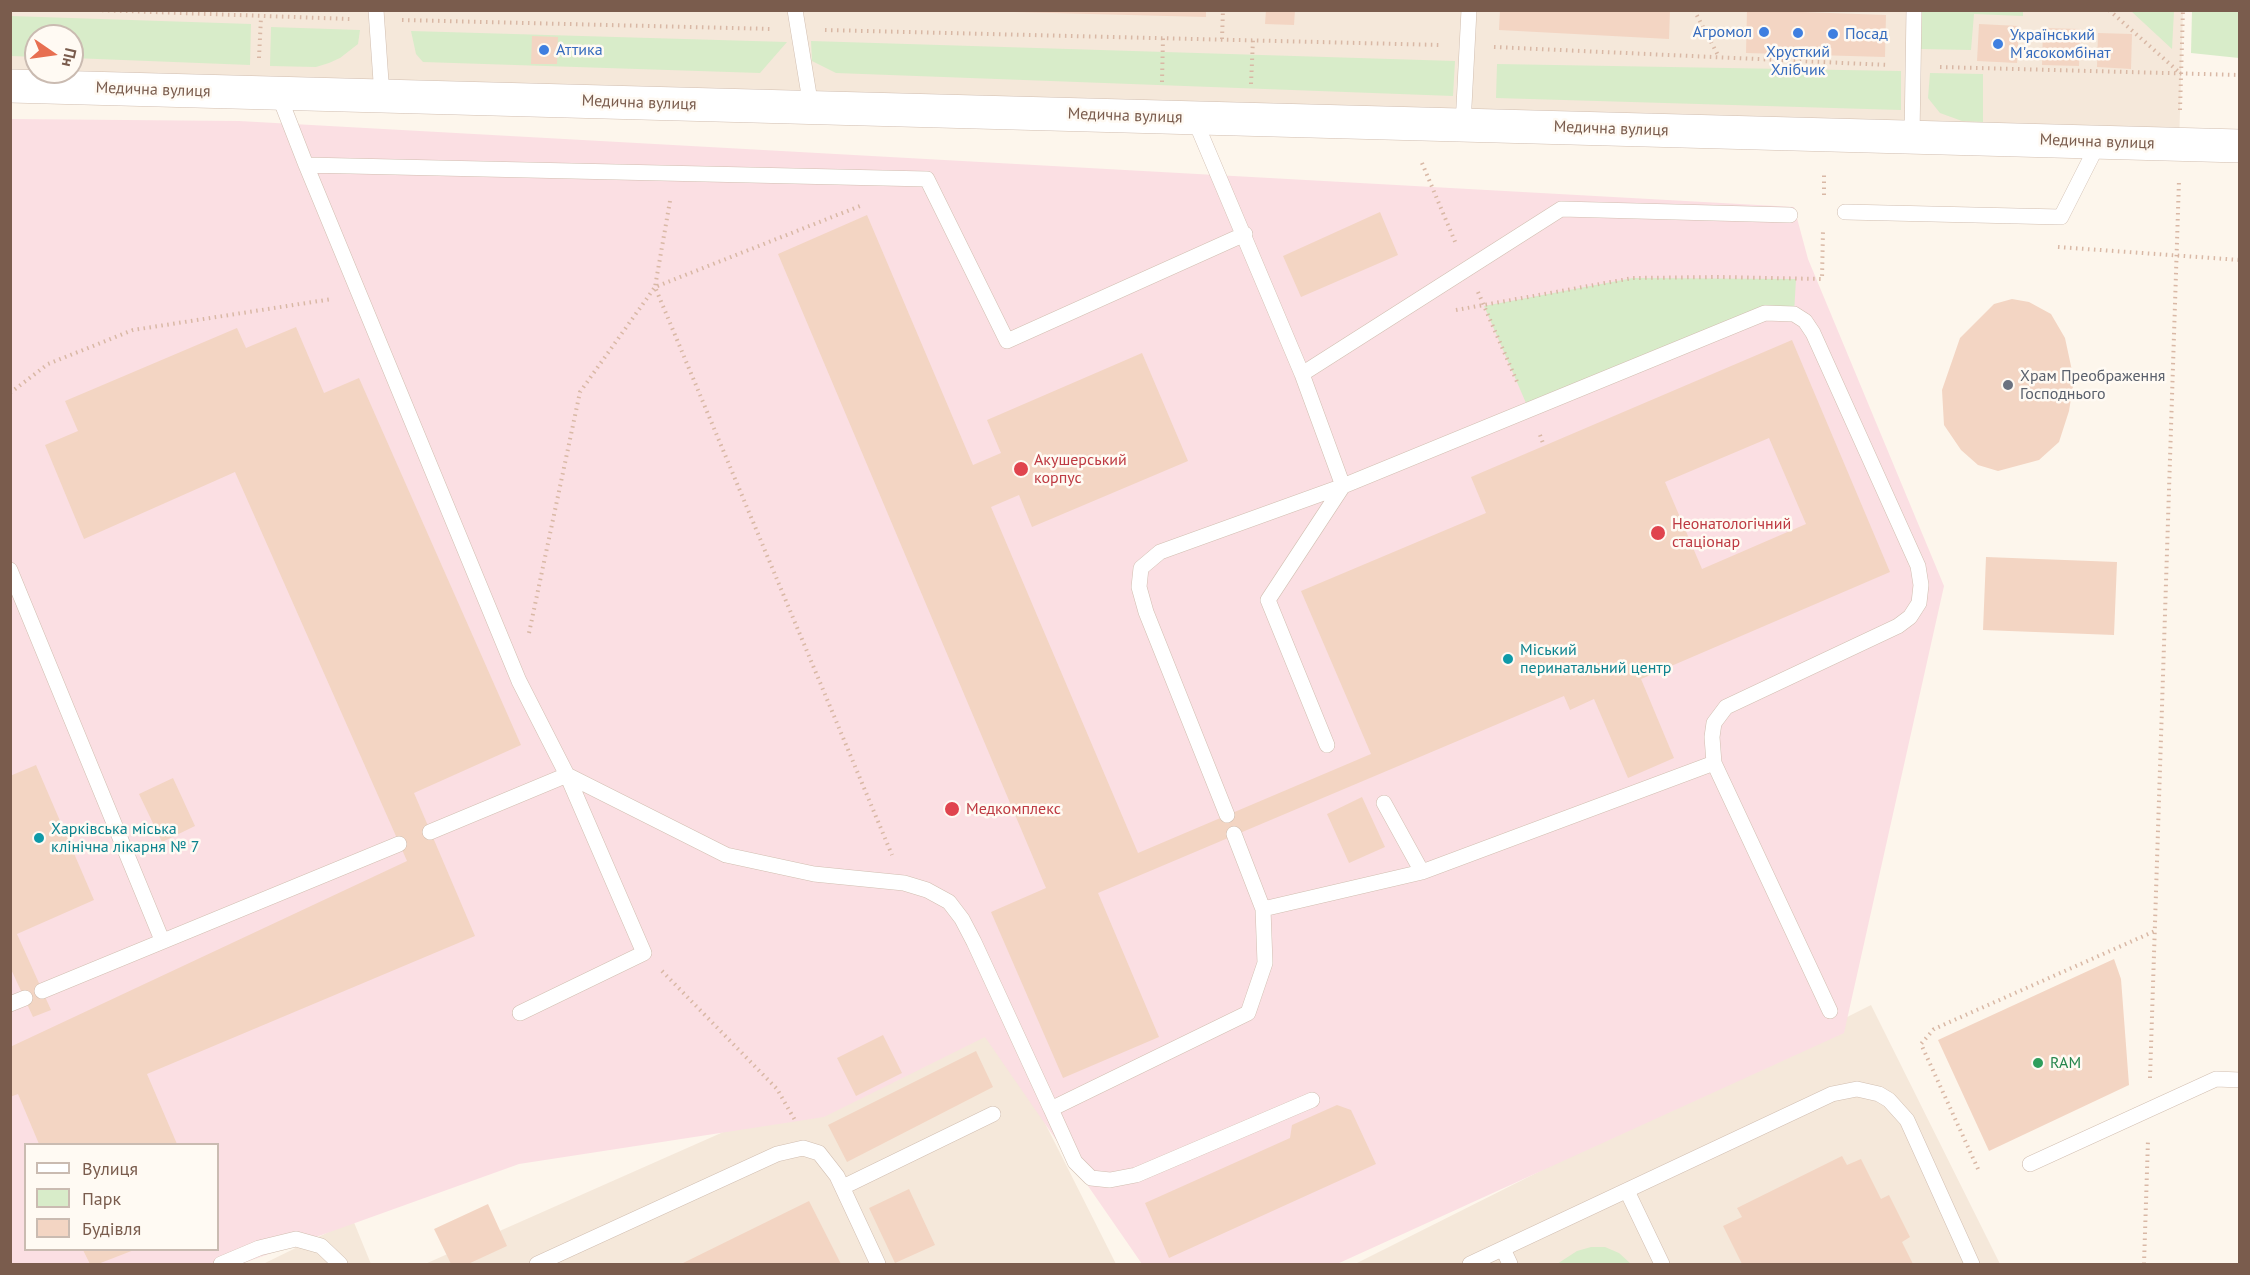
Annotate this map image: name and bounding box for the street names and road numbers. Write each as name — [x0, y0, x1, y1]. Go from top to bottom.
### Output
street label: Медична вулиця — [95, 78, 211, 102]
street label: Медична вулиця — [581, 91, 697, 115]
street label: Медична вулиця — [1067, 104, 1183, 128]
street label: Медична вулиця — [1553, 117, 1669, 141]
street label: Медична вулиця — [2039, 130, 2155, 154]

